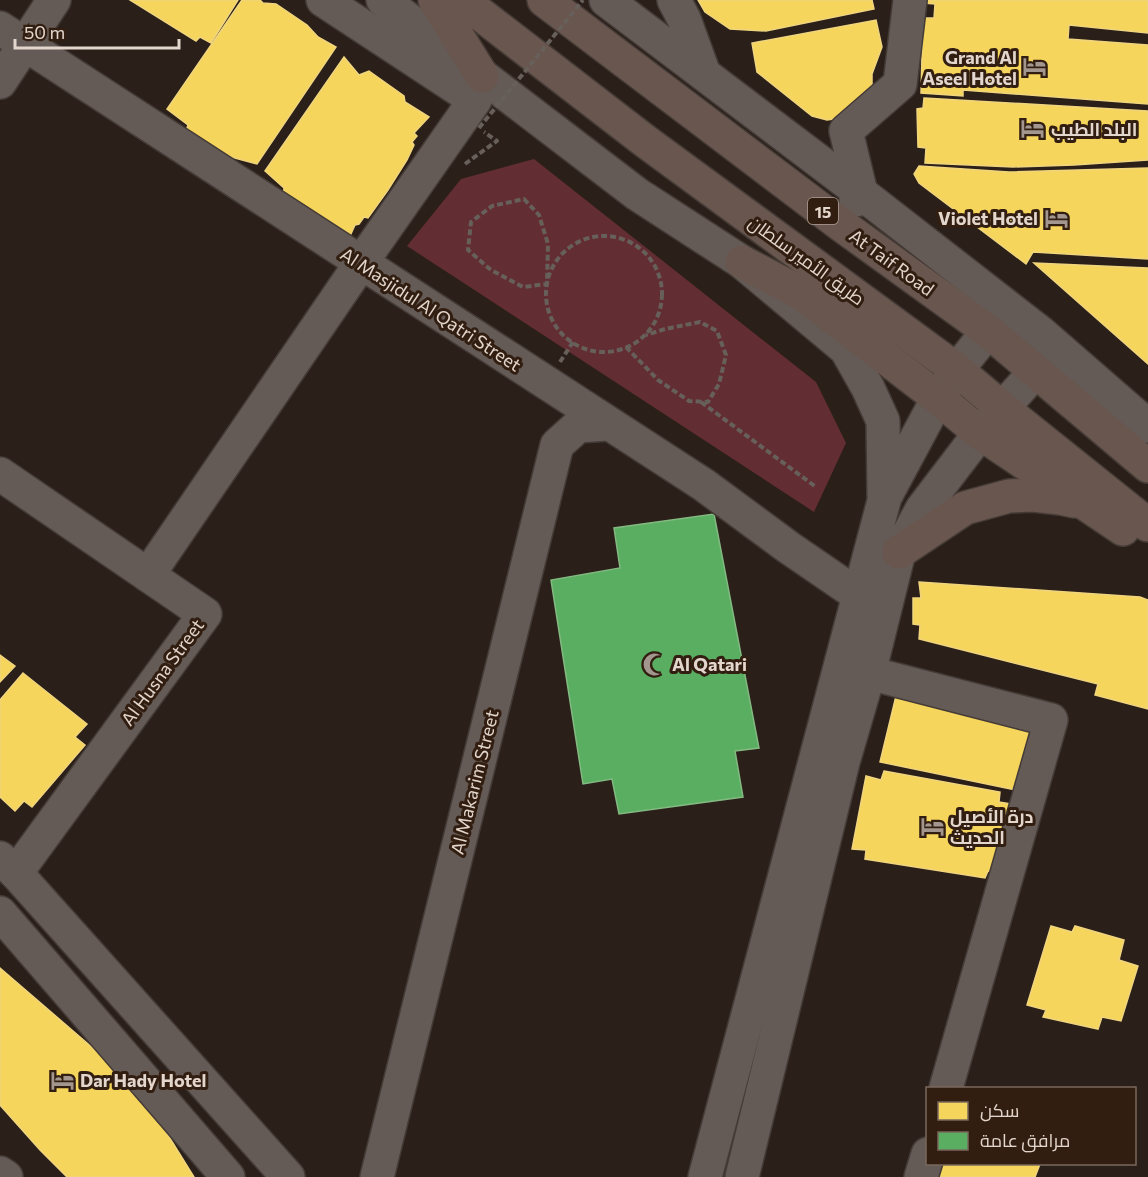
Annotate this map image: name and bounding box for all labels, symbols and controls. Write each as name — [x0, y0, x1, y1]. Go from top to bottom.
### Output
scale bar — [15, 12, 178, 50]
text: 50 m — [24, 21, 65, 43]
place label: Grand Al Aseel Hotel — [922, 46, 1017, 89]
hotel icon: Grand Al Aseel Hotel — [1022, 54, 1048, 80]
hotel icon: البلد الطيب — [1020, 116, 1046, 142]
place label: البلد الطيب — [1051, 118, 1137, 140]
road number: 15 — [808, 198, 838, 224]
hotel icon: Violet Hotel — [1043, 205, 1069, 231]
place label: Violet Hotel — [938, 207, 1038, 229]
street label: طريق الأمير سلطان — [744, 211, 869, 311]
street label: At Taif Road — [845, 224, 939, 300]
street label: Al Masjidul Al Qatri Street — [337, 242, 525, 376]
street label: Al Husna Street — [116, 614, 208, 730]
mosque icon: Al Qatari — [641, 651, 667, 677]
place label: Al Qatari — [672, 653, 747, 675]
street label: Al Makarim Street — [445, 708, 503, 856]
place label: درة الأصيل الحديث — [950, 805, 1034, 848]
hotel icon: درة الأصيل الحديث — [919, 813, 945, 839]
hotel icon: Dar Hady Hotel — [49, 1067, 75, 1093]
place label: Dar Hady Hotel — [80, 1069, 207, 1091]
legend — [926, 1087, 1136, 1165]
text: سكن — [980, 1099, 1019, 1122]
text: مرافق عامة — [980, 1129, 1070, 1153]

